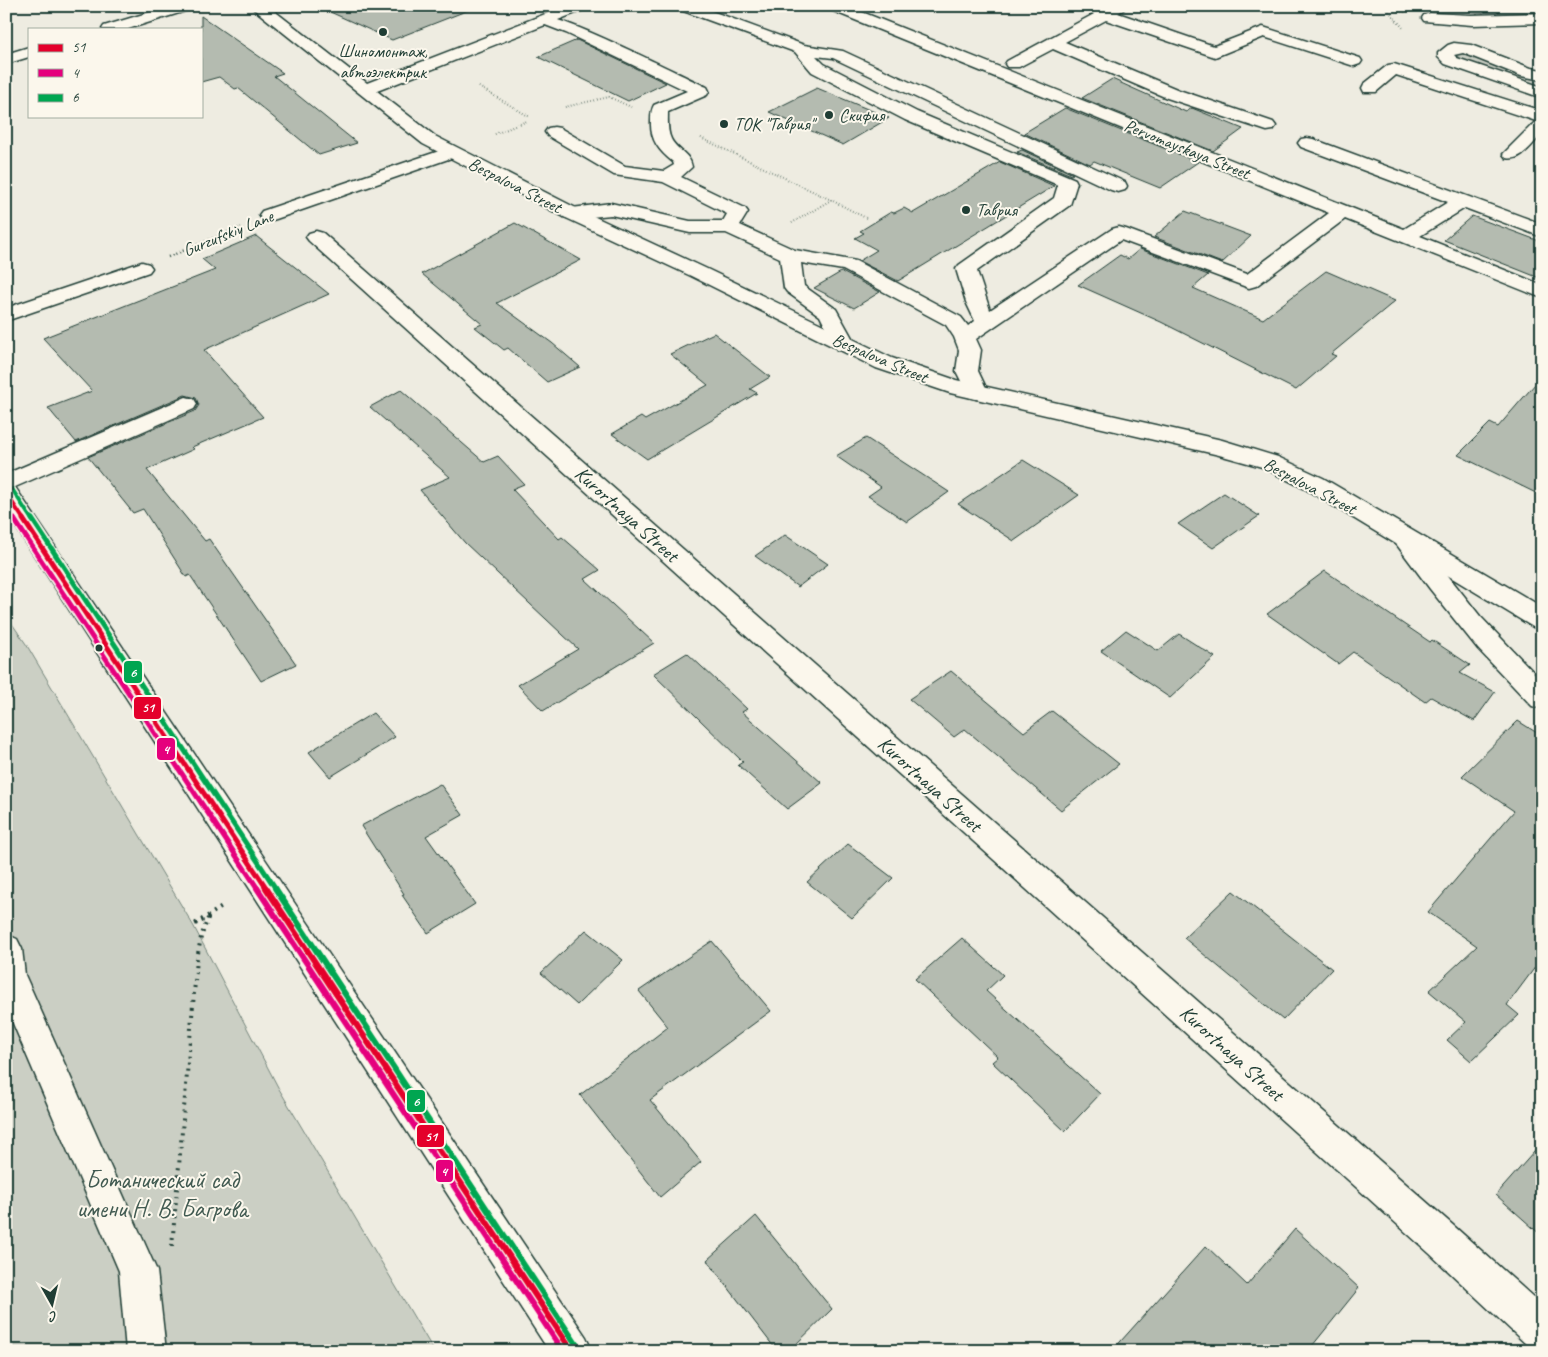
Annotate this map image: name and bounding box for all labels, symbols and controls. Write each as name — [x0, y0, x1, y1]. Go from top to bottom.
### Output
marker: Шиномонтаж, автоэлектрик — [377, 26, 389, 38]
legend — [28, 28, 202, 118]
text: 51 — [72, 38, 87, 57]
place label: Шиномонтаж, автоэлектрик — [338, 40, 428, 83]
text: 4 — [72, 64, 80, 83]
text: 6 — [72, 88, 80, 107]
place label: Скифия — [839, 104, 886, 126]
marker: Скифия — [823, 109, 835, 121]
place label: ТОК "Таврия" — [734, 113, 818, 135]
street label: Pervomayskaya Street — [1121, 114, 1255, 185]
marker: ТОК "Таврия" — [718, 118, 730, 130]
street label: Bespalova Street — [465, 152, 567, 219]
place label: Таврия — [976, 199, 1019, 221]
street label: Gurzufskiy Lane — [180, 204, 277, 261]
marker: Таврия — [960, 204, 972, 216]
street label: Bespalova Street — [829, 328, 933, 389]
street label: Bespalova Street — [1260, 452, 1362, 521]
street label: Kurortnaya Street — [570, 460, 686, 569]
unlabelled marker — [94, 643, 104, 653]
line badge: 6 — [123, 660, 143, 684]
text: 6 — [130, 664, 138, 681]
line badge: 51 — [133, 696, 162, 720]
text: 51 — [142, 699, 156, 716]
street label: Kurortnaya Street — [873, 730, 989, 839]
line badge: 4 — [156, 737, 176, 761]
text: 4 — [163, 741, 171, 758]
street label: Kurortnaya Street — [1175, 999, 1291, 1108]
line badge: 6 — [406, 1089, 426, 1113]
text: 6 — [413, 1093, 421, 1110]
line badge: 51 — [416, 1124, 445, 1148]
text: 51 — [425, 1128, 439, 1145]
line badge: 4 — [435, 1159, 454, 1183]
text: 4 — [441, 1163, 449, 1180]
park label: Ботанический сад имени Н. В. Багрова — [76, 1164, 250, 1225]
north arrow — [28, 1280, 78, 1330]
text: С — [47, 1307, 58, 1326]

